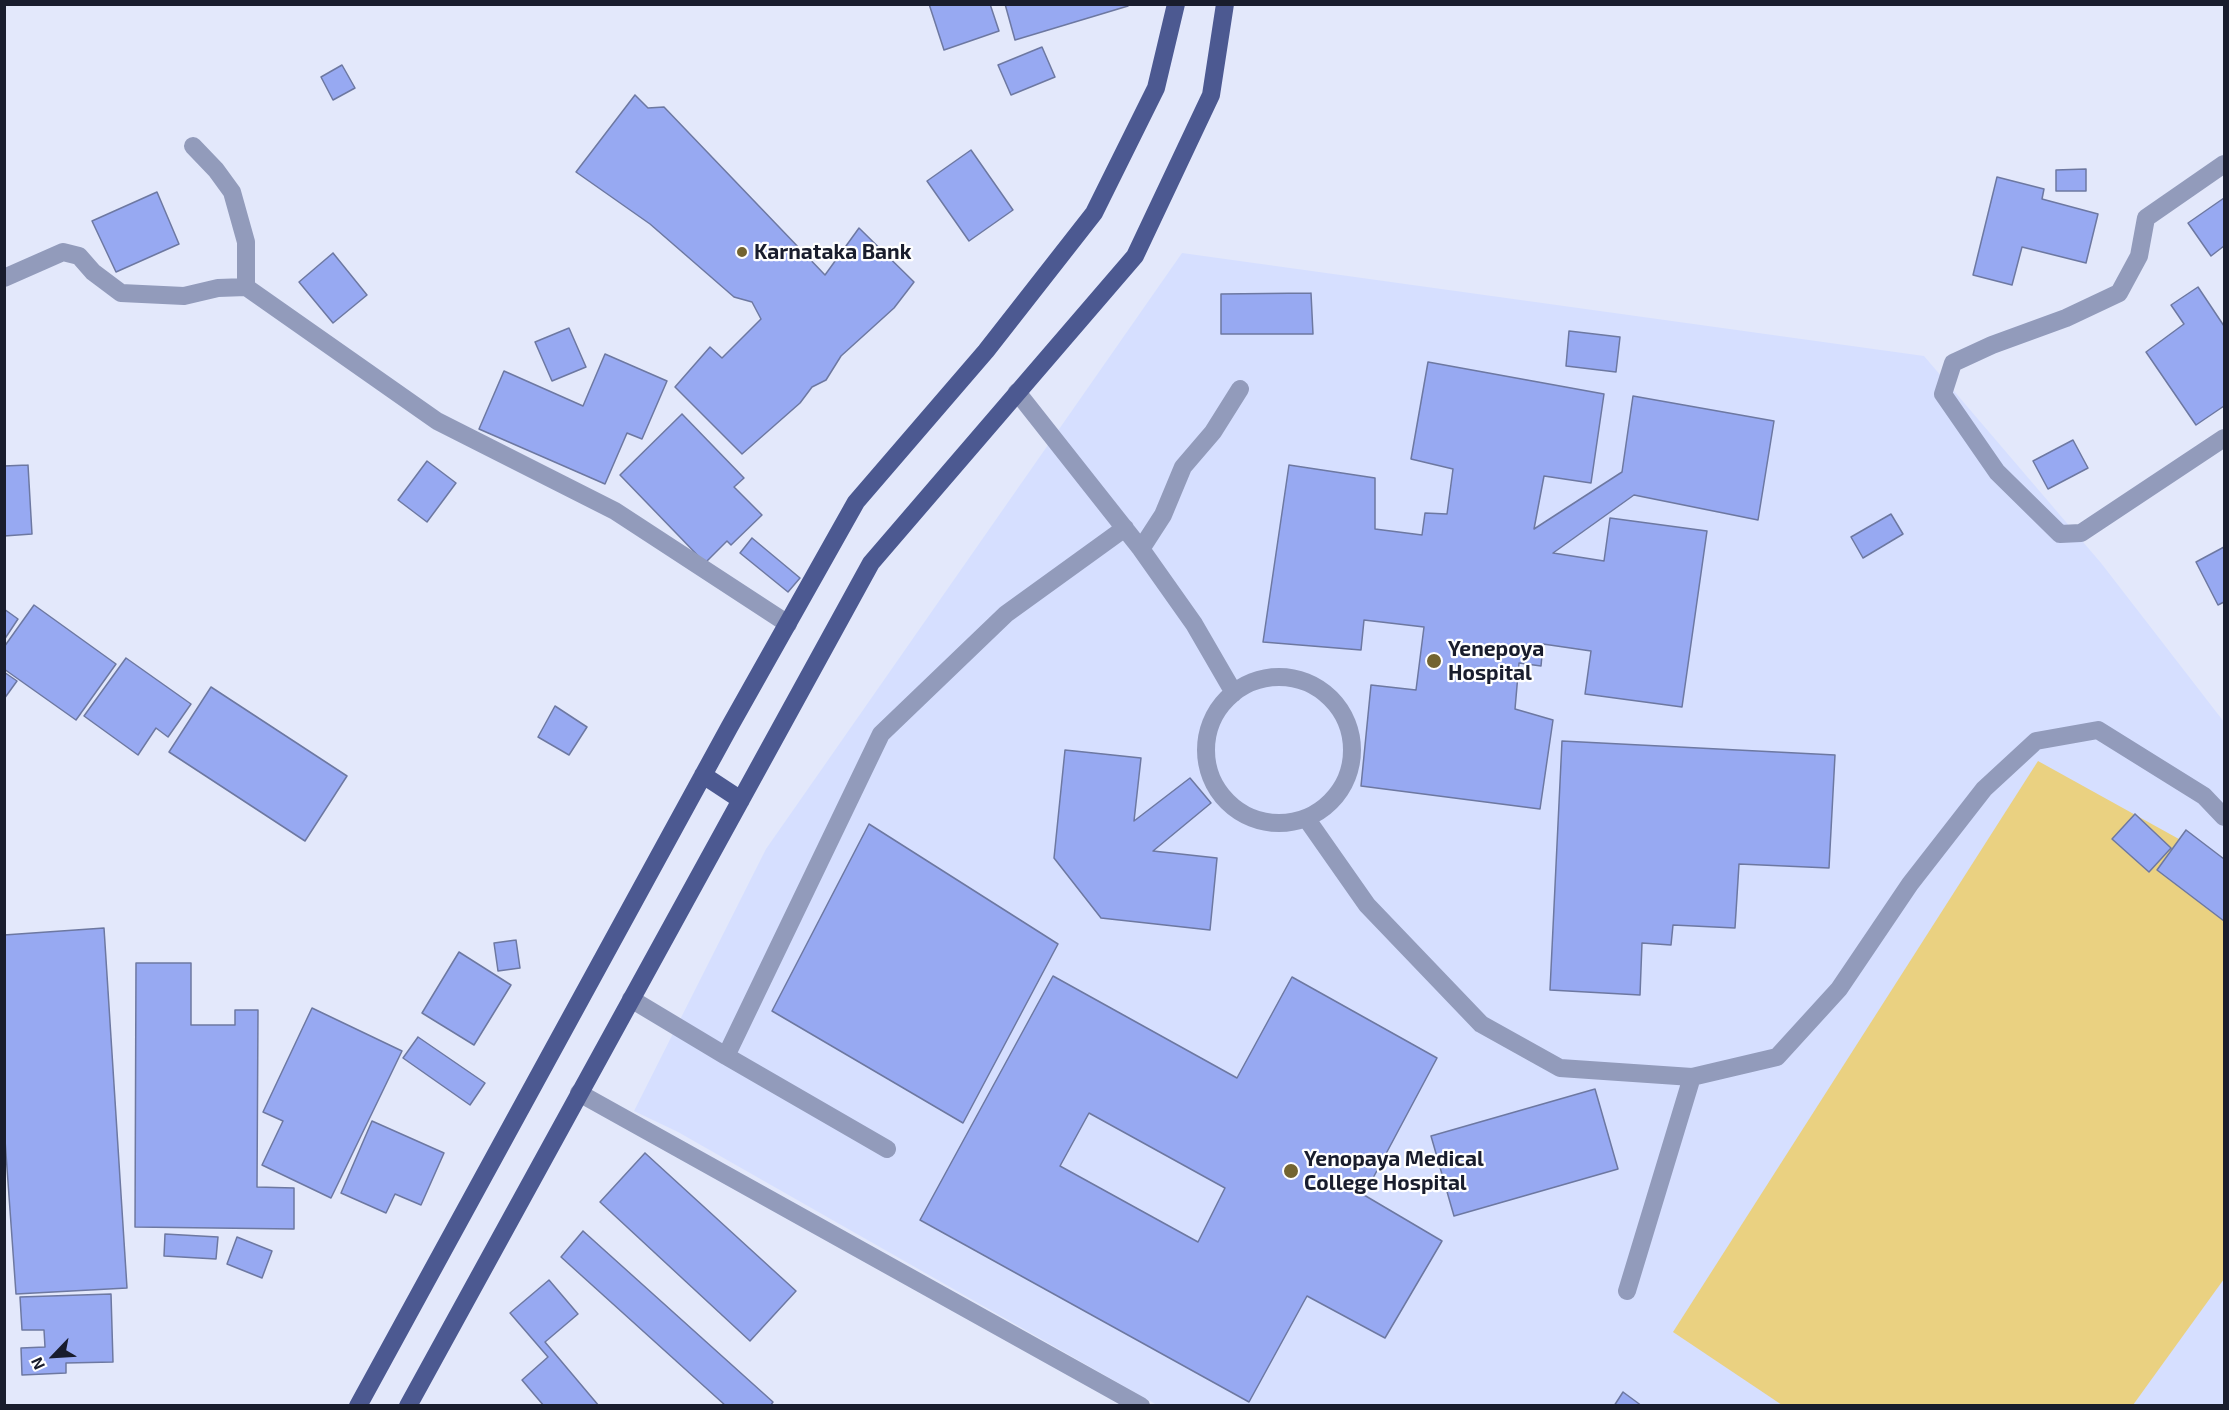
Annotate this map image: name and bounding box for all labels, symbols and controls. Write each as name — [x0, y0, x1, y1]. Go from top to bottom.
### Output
place label: Karnataka Bank — [754, 239, 911, 265]
marker: Karnataka Bank — [735, 245, 749, 259]
place label: Yenepoya Hospital — [1448, 636, 1544, 686]
marker: Yenepoya Hospital — [1425, 652, 1443, 670]
place label: Yenopaya Medical College Hospital — [1304, 1146, 1484, 1196]
marker: Yenopaya Medical College Hospital — [1282, 1162, 1300, 1180]
north arrow — [24, 1326, 84, 1386]
text: N — [26, 1355, 48, 1373]

